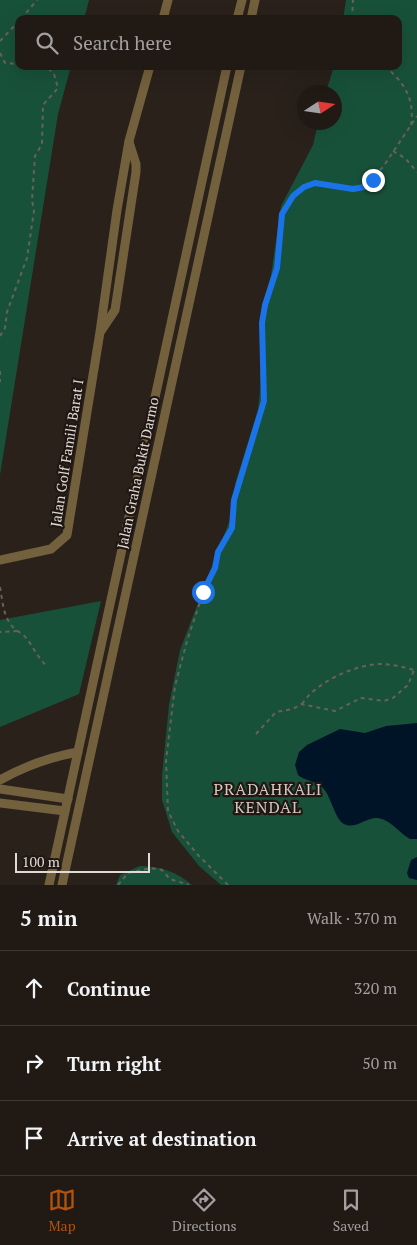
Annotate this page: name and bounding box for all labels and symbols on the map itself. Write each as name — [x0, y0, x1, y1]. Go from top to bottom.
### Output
north arrow — [297, 85, 342, 130]
route end — [362, 169, 385, 192]
street label: Jalan Golf Famili Barat I — [45, 378, 88, 528]
street label: Jalan Graha Bukit Darmo — [112, 395, 163, 550]
route start — [192, 581, 215, 604]
district label: PRADAHKALI KENDAL — [213, 778, 323, 818]
scale bar — [15, 850, 150, 873]

